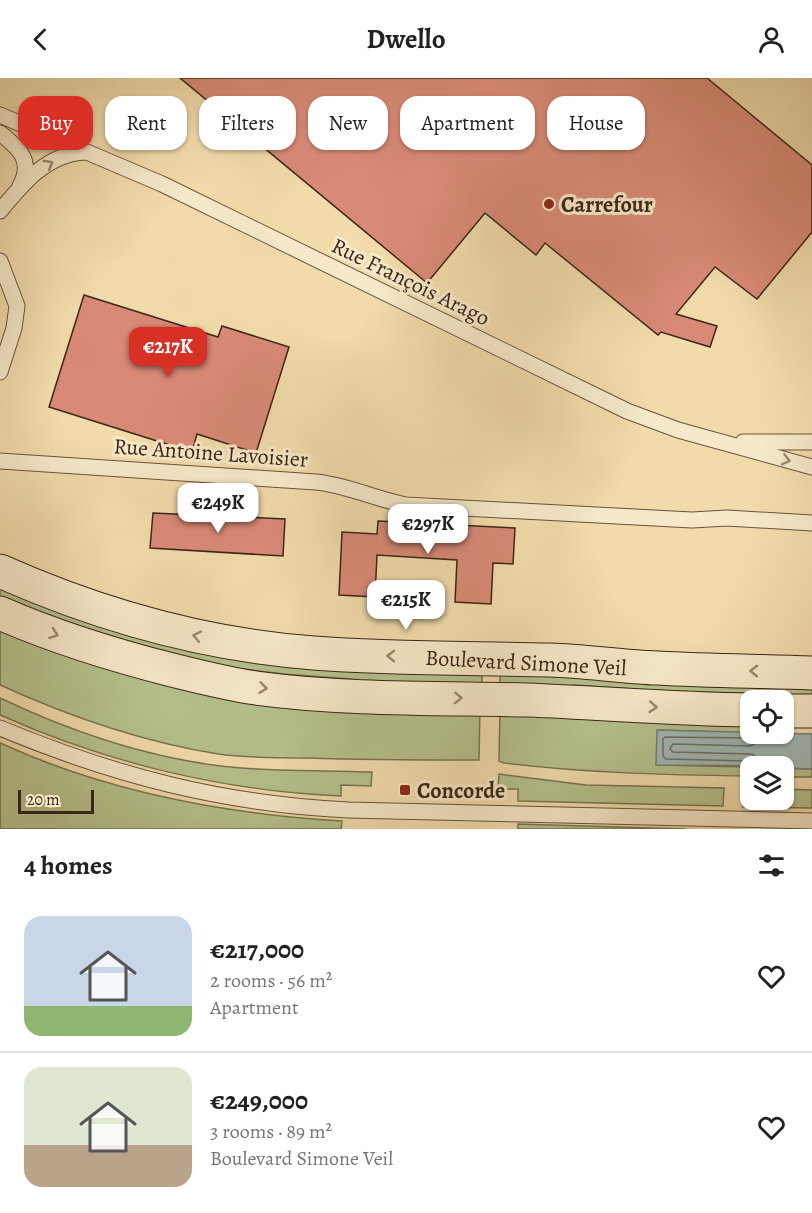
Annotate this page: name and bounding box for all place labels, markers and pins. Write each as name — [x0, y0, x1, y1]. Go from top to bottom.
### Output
place label: Carrefour — [561, 190, 653, 220]
marker: Carrefour — [542, 197, 556, 211]
pin: €217K — [126, 327, 210, 378]
pin: €249K — [176, 483, 260, 534]
pin: €297K — [386, 504, 470, 555]
pin: €215K — [364, 580, 448, 631]
place label: Concorde — [417, 776, 505, 806]
marker: Concorde — [398, 783, 412, 797]

